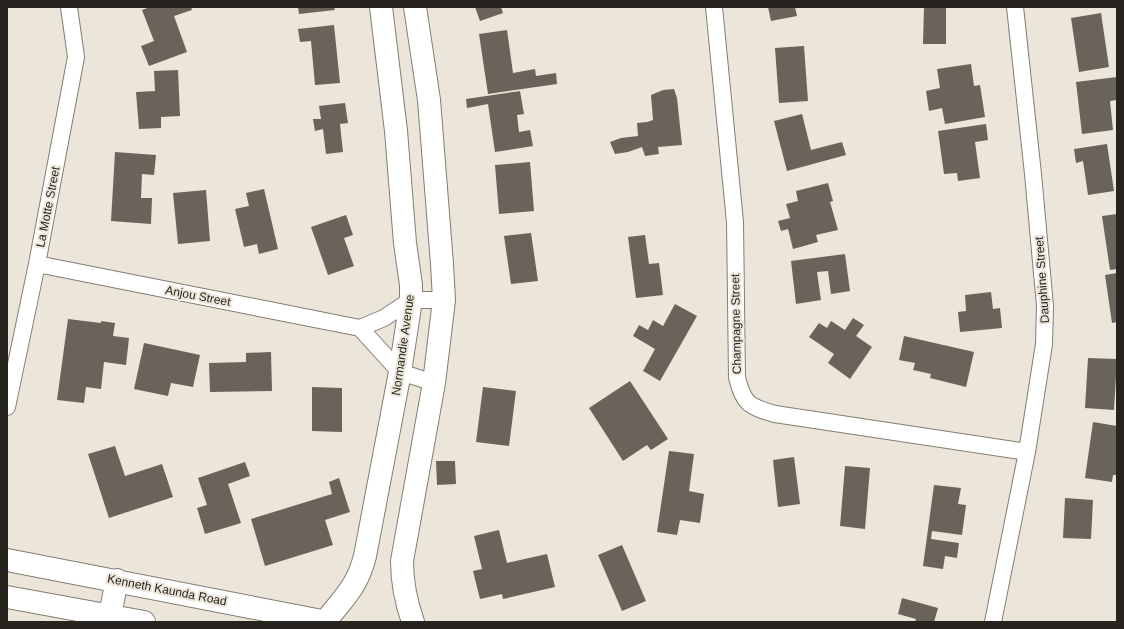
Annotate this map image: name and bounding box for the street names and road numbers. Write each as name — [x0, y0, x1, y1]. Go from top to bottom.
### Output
street label: La Motte Street — [33, 165, 63, 249]
street label: Dauphine Street — [1032, 236, 1052, 324]
street label: Champagne Street — [728, 273, 744, 374]
street label: Anjou Street — [164, 283, 232, 309]
street label: Normandie Avenue — [389, 293, 417, 396]
street label: Kenneth Kaunda Road — [106, 572, 228, 608]

